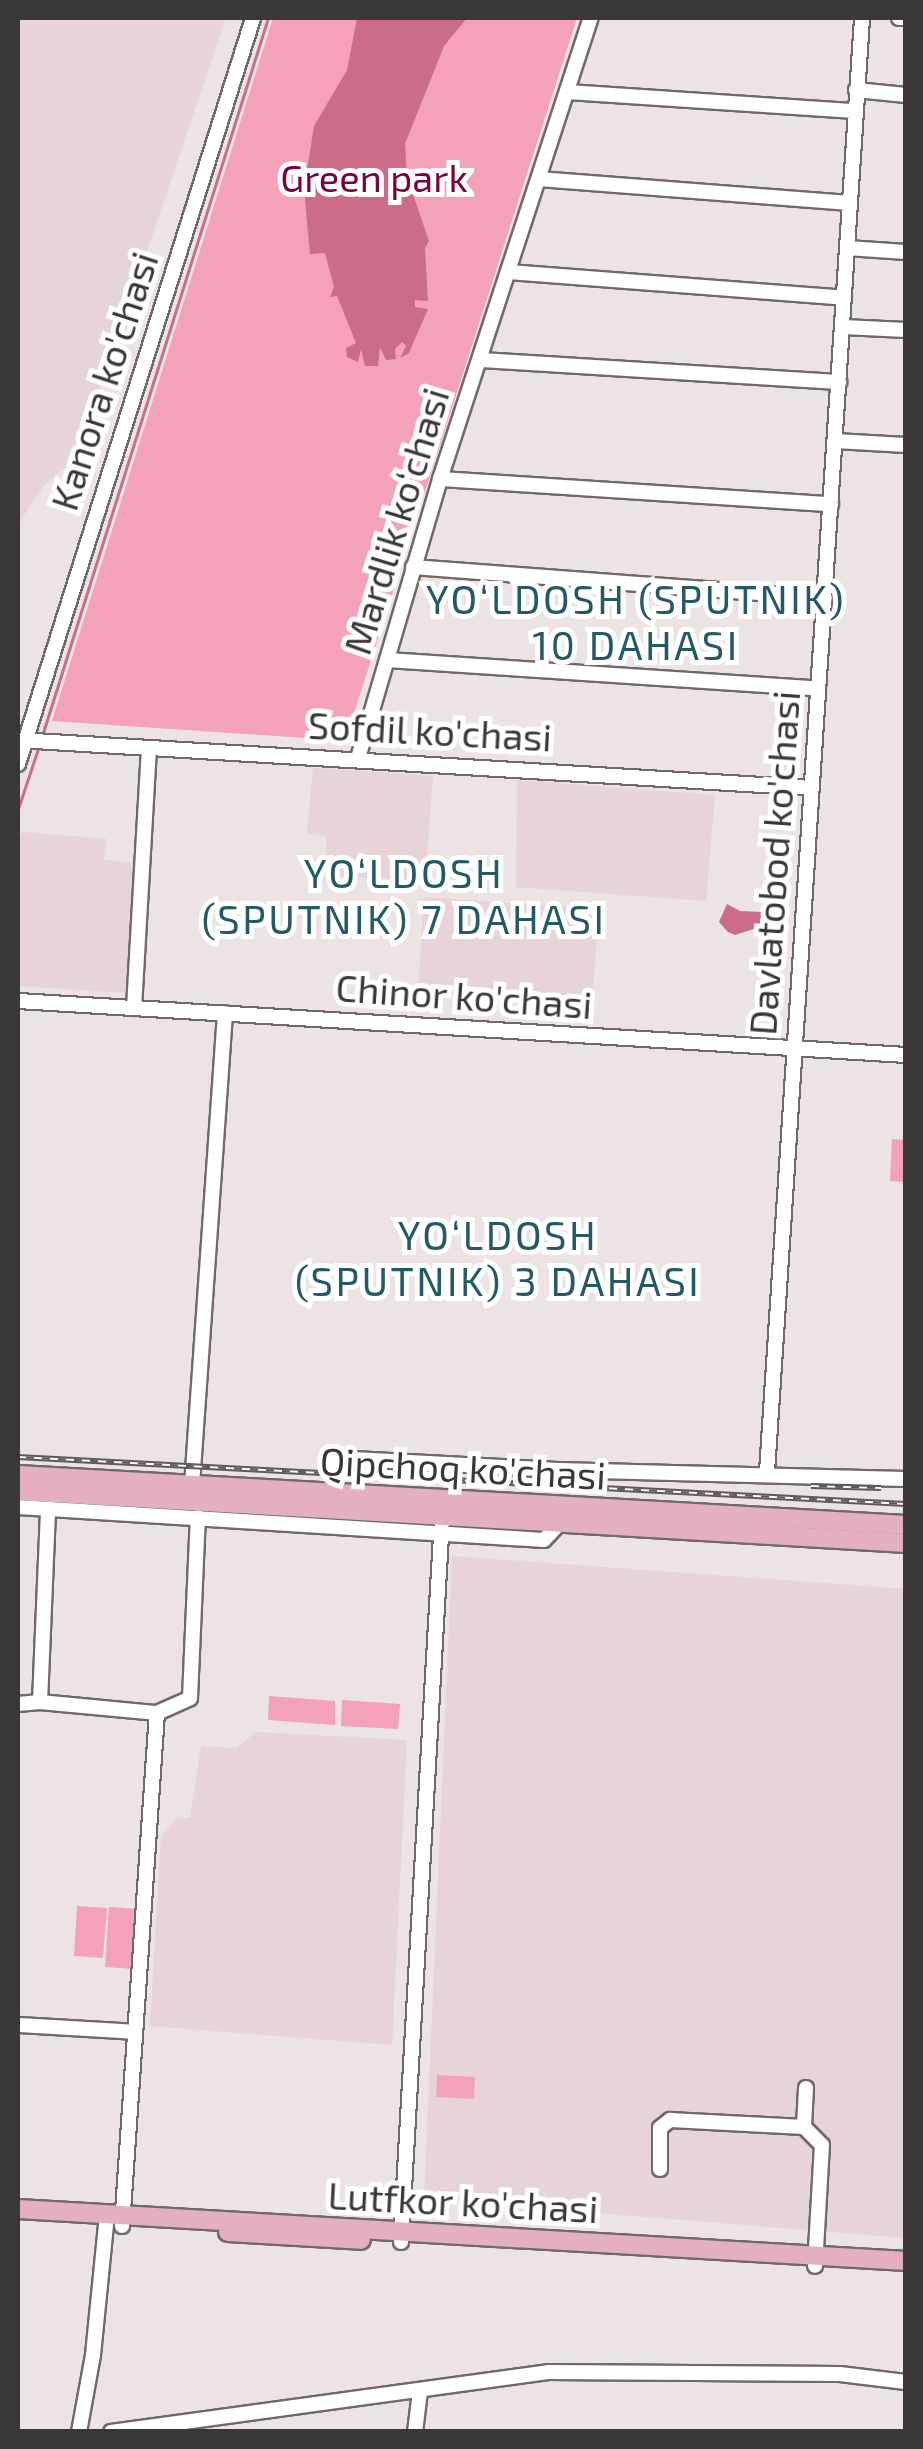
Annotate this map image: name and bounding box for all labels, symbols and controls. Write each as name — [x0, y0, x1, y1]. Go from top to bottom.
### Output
park label: Green park — [280, 155, 468, 201]
street label: Kanora ko'chasi — [41, 246, 167, 516]
street label: Mardlik ko‘chasi — [334, 382, 458, 660]
district label: YO‘LDOSH (SPUTNIK) 10 DAHASI — [426, 574, 846, 668]
street label: Davlatobod ko'chasi — [739, 689, 809, 1037]
street label: Sofdil ko'chasi — [306, 702, 554, 760]
district label: YO‘LDOSH (SPUTNIK) 7 DAHASI — [202, 848, 606, 942]
street label: Chinor ko'chasi — [334, 964, 594, 1028]
district label: YO‘LDOSH (SPUTNIK) 3 DAHASI — [295, 1210, 701, 1304]
street label: Qipchoq ko'chasi — [319, 1438, 607, 1498]
street label: Lutfkor ko'chasi — [326, 2172, 600, 2232]

